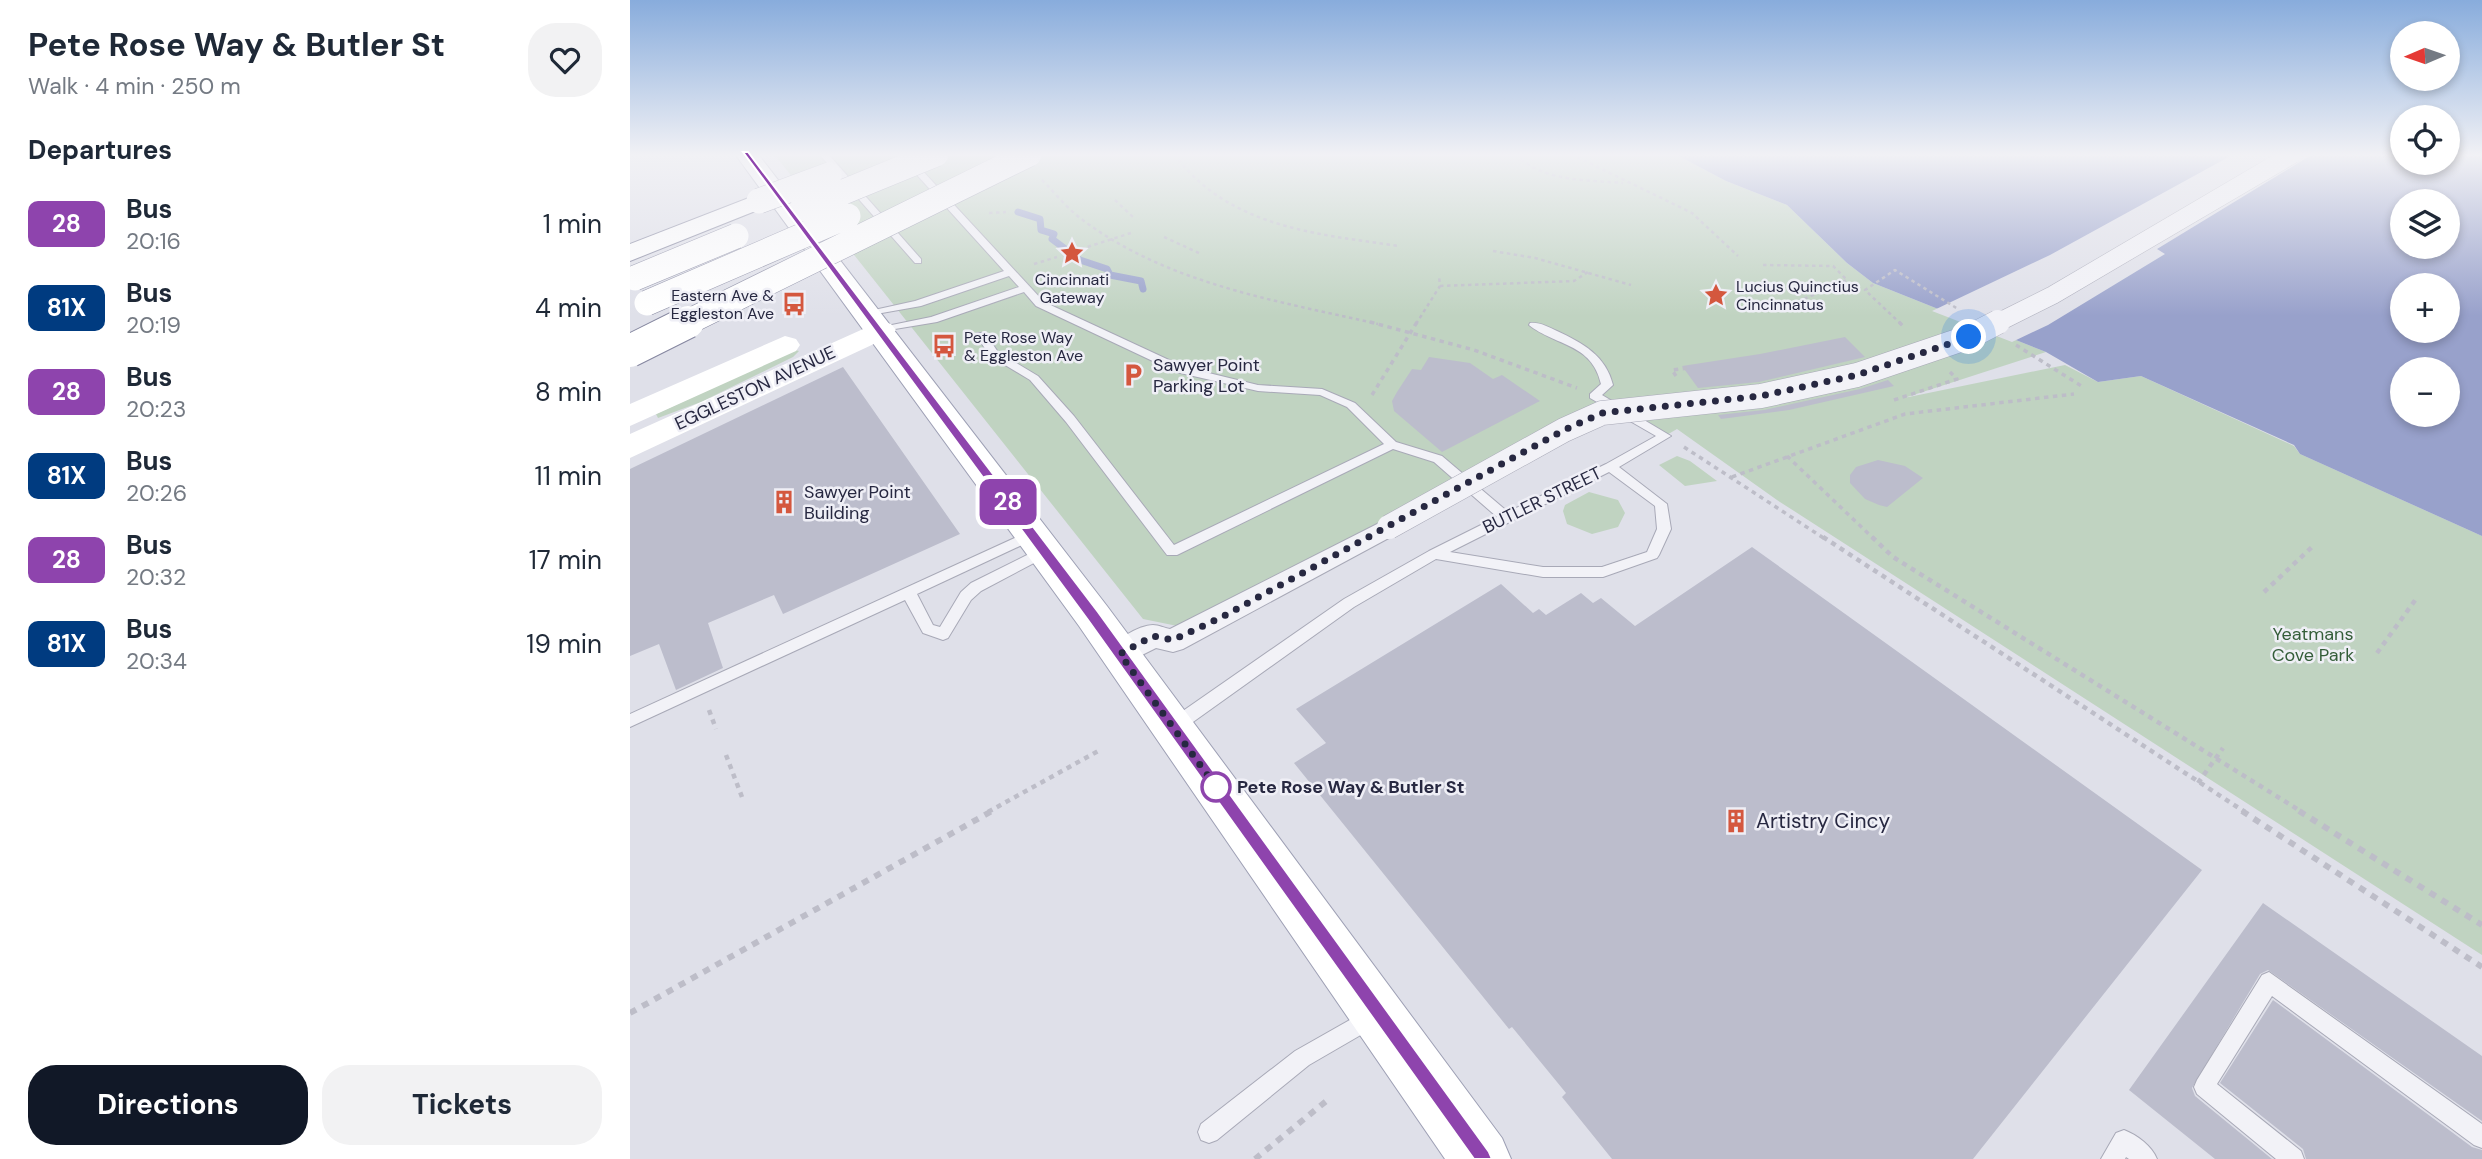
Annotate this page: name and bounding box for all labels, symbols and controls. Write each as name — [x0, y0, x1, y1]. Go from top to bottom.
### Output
north arrow — [2390, 21, 2460, 91]
map controls — [2390, 21, 2460, 427]
text: Pete Rose Way & Butler St — [28, 23, 445, 66]
button: heart — [528, 23, 602, 97]
text: Walk · 4 min · 250 m — [28, 71, 241, 101]
button: locate — [2390, 105, 2460, 175]
text: Departures — [28, 133, 172, 167]
button: layers — [2390, 189, 2460, 259]
text: Bus — [126, 192, 172, 226]
text: 1 min — [543, 207, 602, 241]
text: 28 — [52, 208, 81, 239]
text: 20:16 — [126, 226, 181, 256]
place icon: Cincinnati Gateway — [1058, 239, 1086, 267]
place label: Cincinnati Gateway — [1035, 269, 1109, 308]
button: + — [2390, 273, 2460, 343]
text: Bus — [126, 276, 172, 310]
place label: Lucius Quinctius Cincinnatus — [1736, 276, 1859, 315]
place icon: Lucius Quinctius Cincinnatus — [1702, 281, 1730, 309]
place label: Eastern Ave & Eggleston Ave — [671, 285, 774, 324]
bus stop icon: Eastern Ave & Eggleston Ave — [780, 290, 808, 318]
text: 4 min — [535, 291, 602, 325]
text: 81X — [47, 292, 86, 323]
text: 20:19 — [126, 310, 181, 340]
your location — [1951, 319, 1986, 354]
place label: Pete Rose Way & Eggleston Ave — [964, 327, 1083, 366]
bus stop icon: Pete Rose Way & Eggleston Ave — [930, 332, 958, 360]
street label: EGGLESTON AVENUE — [671, 340, 839, 436]
place label: Sawyer Point Parking Lot — [1153, 353, 1260, 398]
button: − — [2390, 357, 2460, 427]
text: Bus — [126, 360, 172, 394]
parking icon: Sawyer Point Parking Lot — [1119, 361, 1147, 389]
text: 8 min — [535, 375, 602, 409]
text: 28 — [52, 376, 81, 407]
text: 20:23 — [126, 394, 186, 424]
text: Bus — [126, 444, 172, 478]
text: 11 min — [535, 459, 602, 493]
text: 81X — [47, 460, 86, 491]
street label: BUTLER STREET — [1479, 461, 1605, 539]
text: 20:26 — [126, 478, 187, 508]
line badge: 28 — [976, 479, 1040, 525]
place label: Sawyer Point Building — [804, 480, 911, 525]
text: 28 — [994, 486, 1022, 517]
building icon: Sawyer Point Building — [770, 488, 798, 516]
text: Bus — [126, 528, 172, 562]
text: 17 min — [529, 543, 602, 577]
text: 28 — [52, 544, 81, 575]
text: 20:32 — [126, 562, 186, 592]
text: Bus — [126, 612, 172, 646]
park label: Yeatmans Cove Park — [2272, 622, 2354, 667]
text: 19 min — [526, 627, 602, 661]
text: 81X — [47, 628, 86, 659]
text: 20:34 — [126, 646, 187, 676]
marker: Pete Rose Way & Butler St — [1201, 772, 1231, 802]
place label: Pete Rose Way & Butler St — [1237, 775, 1465, 799]
building icon: Artistry Cincy — [1722, 807, 1750, 835]
place label: Artistry Cincy — [1756, 807, 1890, 835]
button: Directions — [28, 1065, 308, 1145]
button: Tickets — [322, 1065, 602, 1145]

